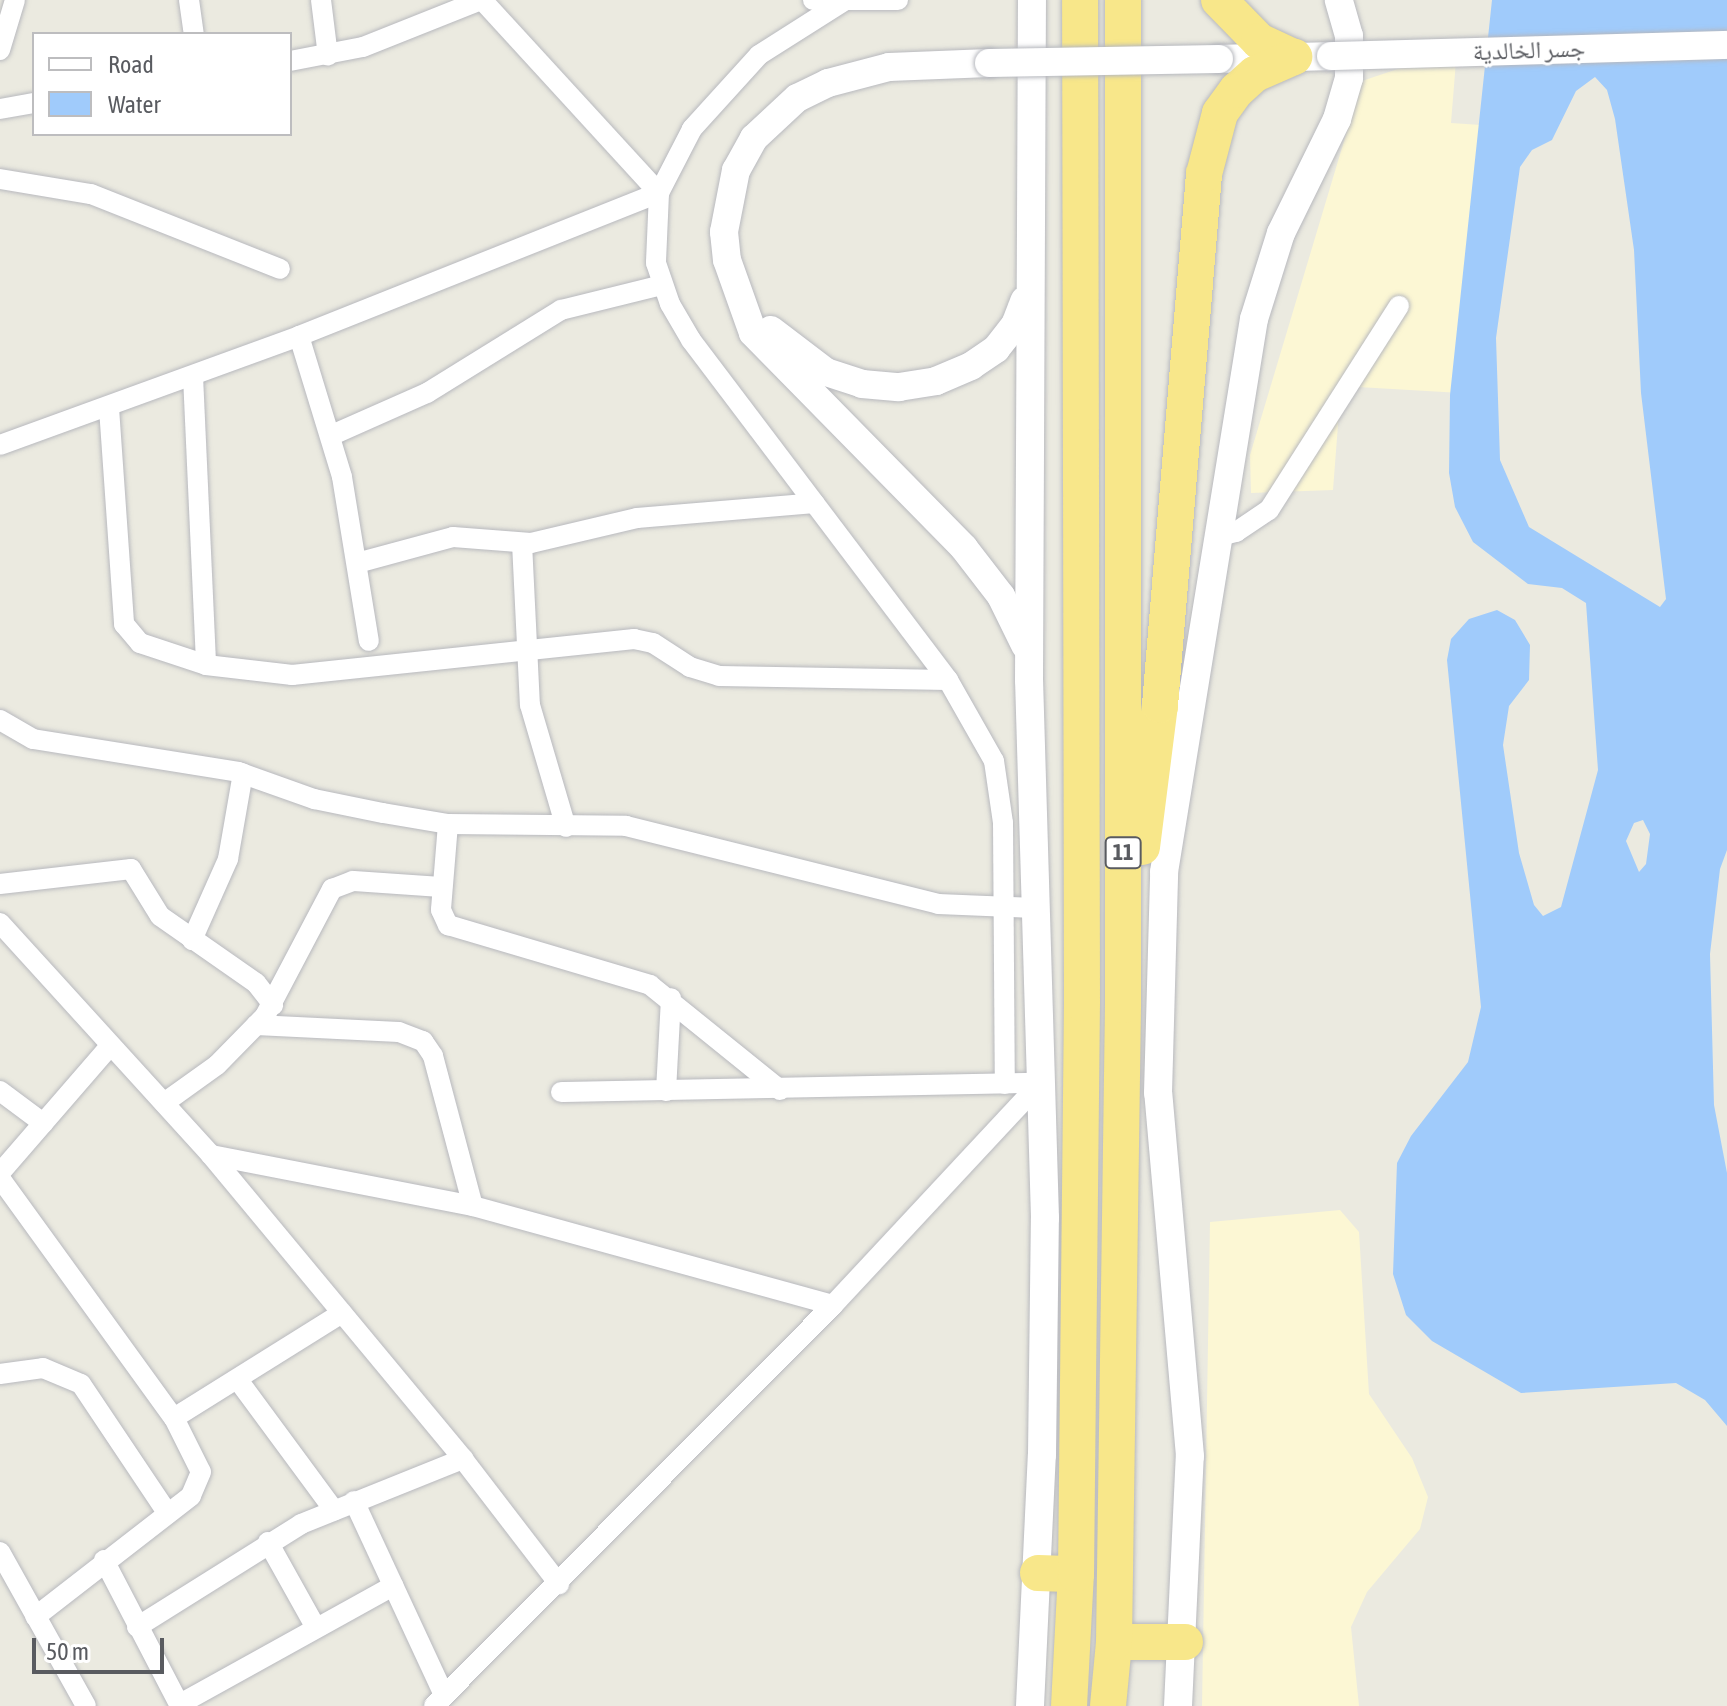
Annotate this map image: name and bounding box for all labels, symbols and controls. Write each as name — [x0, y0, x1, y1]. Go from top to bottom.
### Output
legend — [32, 32, 292, 136]
street label: جسر الخالدية — [1472, 34, 1586, 66]
text: Road — [108, 51, 154, 78]
text: Water — [108, 91, 161, 118]
road number: 11 — [1103, 835, 1143, 871]
scale bar — [36, 1622, 168, 1672]
text: 50 m — [46, 1638, 89, 1665]

